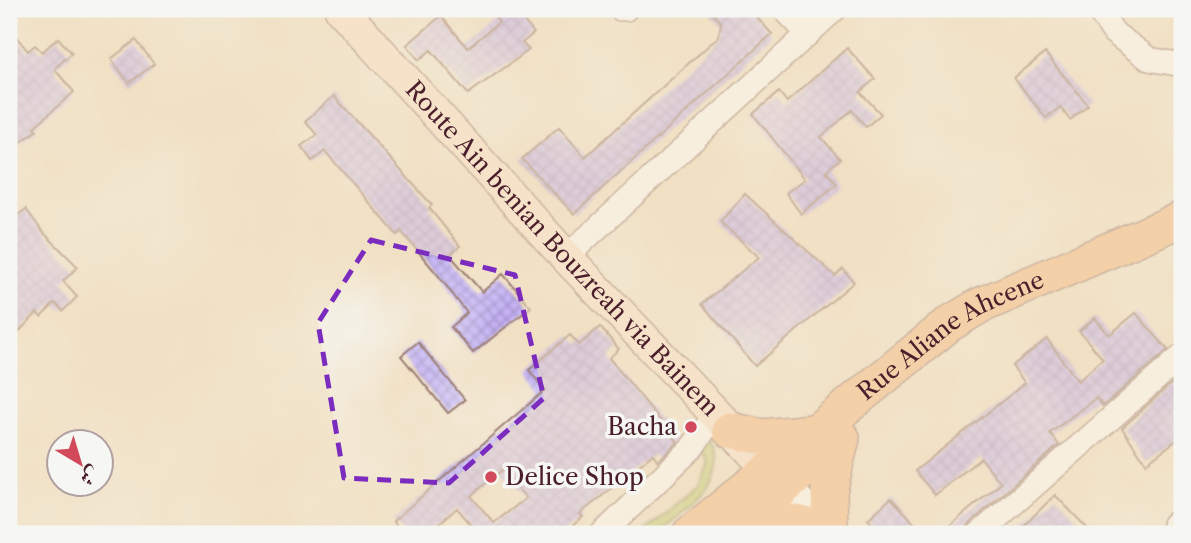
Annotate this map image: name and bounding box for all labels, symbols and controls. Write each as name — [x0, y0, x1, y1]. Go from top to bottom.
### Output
street label: Route Ain benian Bouzreah via Bainem — [399, 75, 725, 422]
street label: Rue Aliane Ahcene — [852, 265, 1048, 406]
place label: Bacha — [607, 412, 677, 441]
marker: Bacha — [683, 419, 699, 435]
north arrow — [46, 428, 116, 498]
text: ش — [76, 461, 105, 491]
place label: Delice Shop — [505, 462, 644, 491]
marker: Delice Shop — [483, 469, 499, 485]

